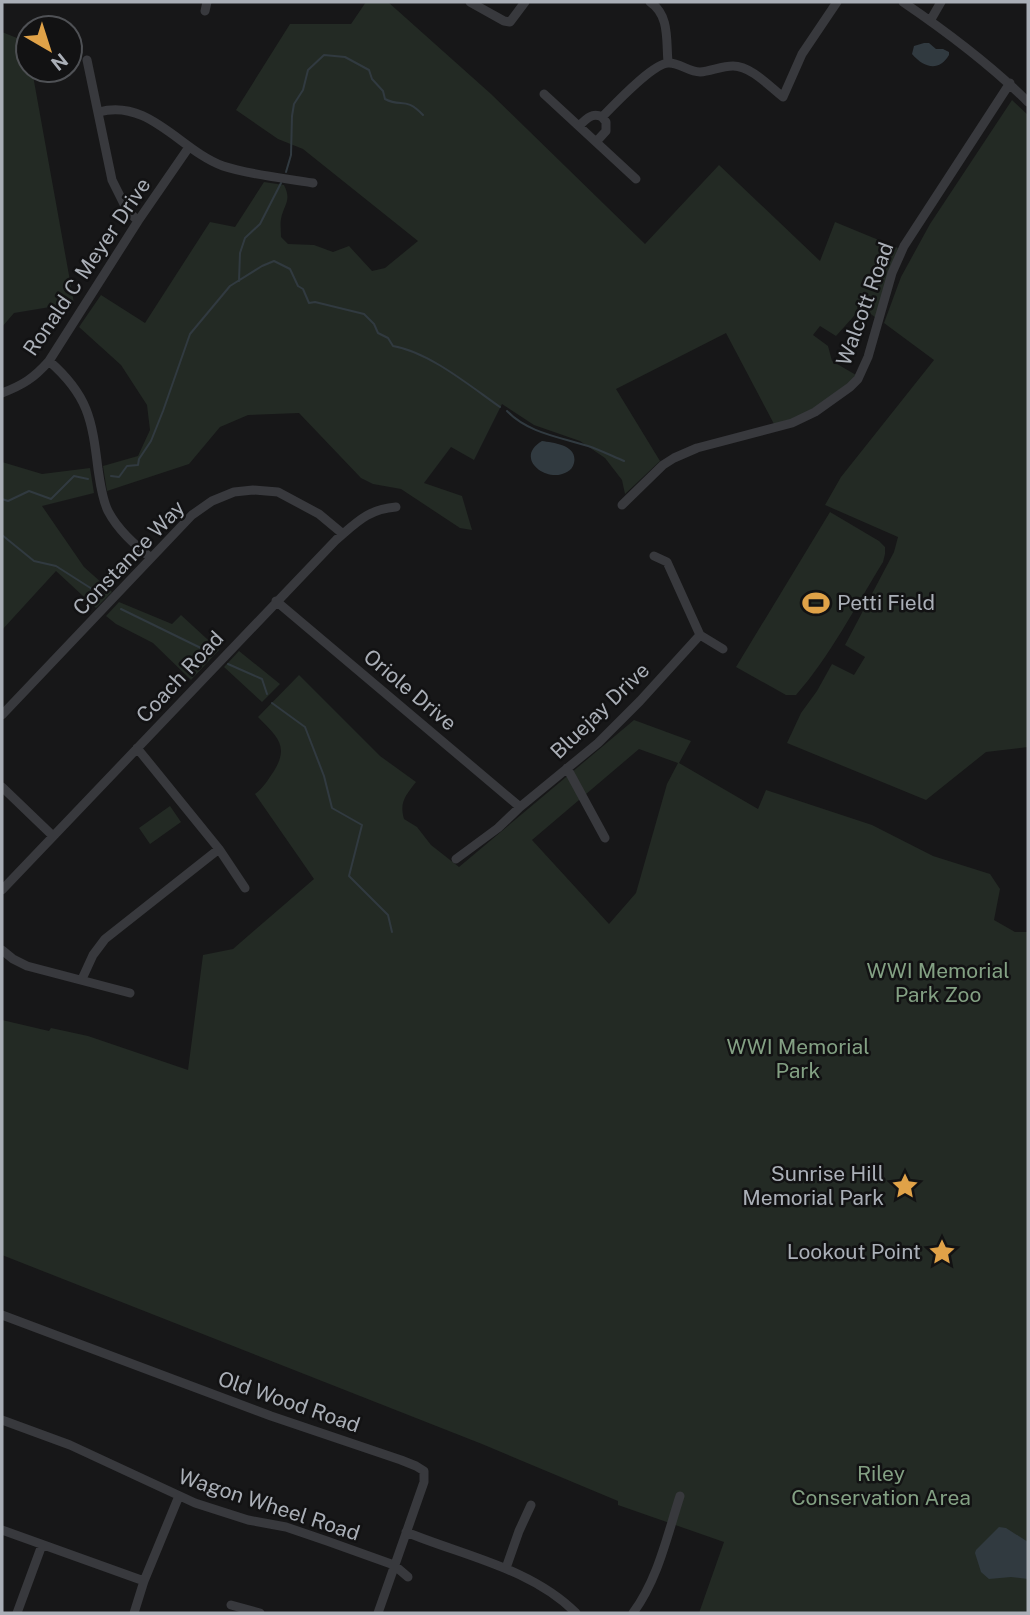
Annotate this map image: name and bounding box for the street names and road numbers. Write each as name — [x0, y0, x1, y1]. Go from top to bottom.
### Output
street label: Ronald C Meyer Drive — [18, 173, 155, 360]
street label: Walcott Road — [831, 239, 898, 369]
street label: Constance Way — [68, 495, 190, 620]
street label: Coach Road — [131, 626, 228, 728]
street label: Oriole Drive — [359, 644, 462, 736]
street label: Bluejay Drive — [545, 657, 654, 764]
street label: Old Wood Road — [215, 1366, 363, 1438]
street label: Wagon Wheel Road — [175, 1463, 363, 1546]

